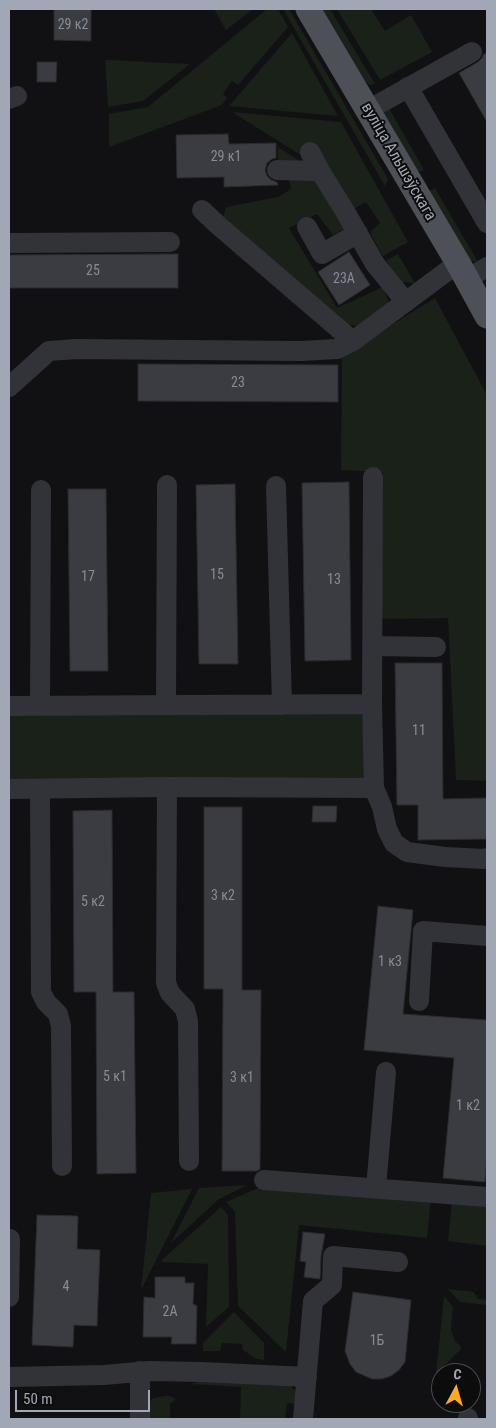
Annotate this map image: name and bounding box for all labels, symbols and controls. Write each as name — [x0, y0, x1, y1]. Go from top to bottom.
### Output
house number: 29 к2 — [58, 17, 88, 33]
street label: вуліца Альшэўскага — [357, 100, 439, 224]
house number: 29 к1 — [211, 149, 241, 165]
house number: 25 — [86, 263, 100, 279]
house number: 23А — [333, 271, 355, 287]
house number: 23 — [231, 375, 245, 391]
house number: 15 — [210, 567, 224, 583]
house number: 17 — [81, 569, 95, 585]
house number: 13 — [327, 572, 341, 588]
house number: 11 — [412, 723, 426, 739]
house number: 3 к2 — [211, 888, 235, 904]
house number: 5 к2 — [81, 894, 105, 910]
house number: 1 к3 — [378, 954, 402, 970]
house number: 5 к1 — [103, 1069, 127, 1085]
house number: 3 к1 — [230, 1070, 254, 1086]
house number: 1 к2 — [456, 1098, 480, 1114]
house number: 4 — [63, 1279, 69, 1295]
house number: 2А — [163, 1304, 177, 1320]
house number: 1Б — [370, 1333, 384, 1349]
north arrow — [431, 1363, 481, 1413]
text: С — [453, 1366, 462, 1382]
scale bar — [18, 1380, 152, 1412]
text: 50 m — [23, 1390, 53, 1408]

